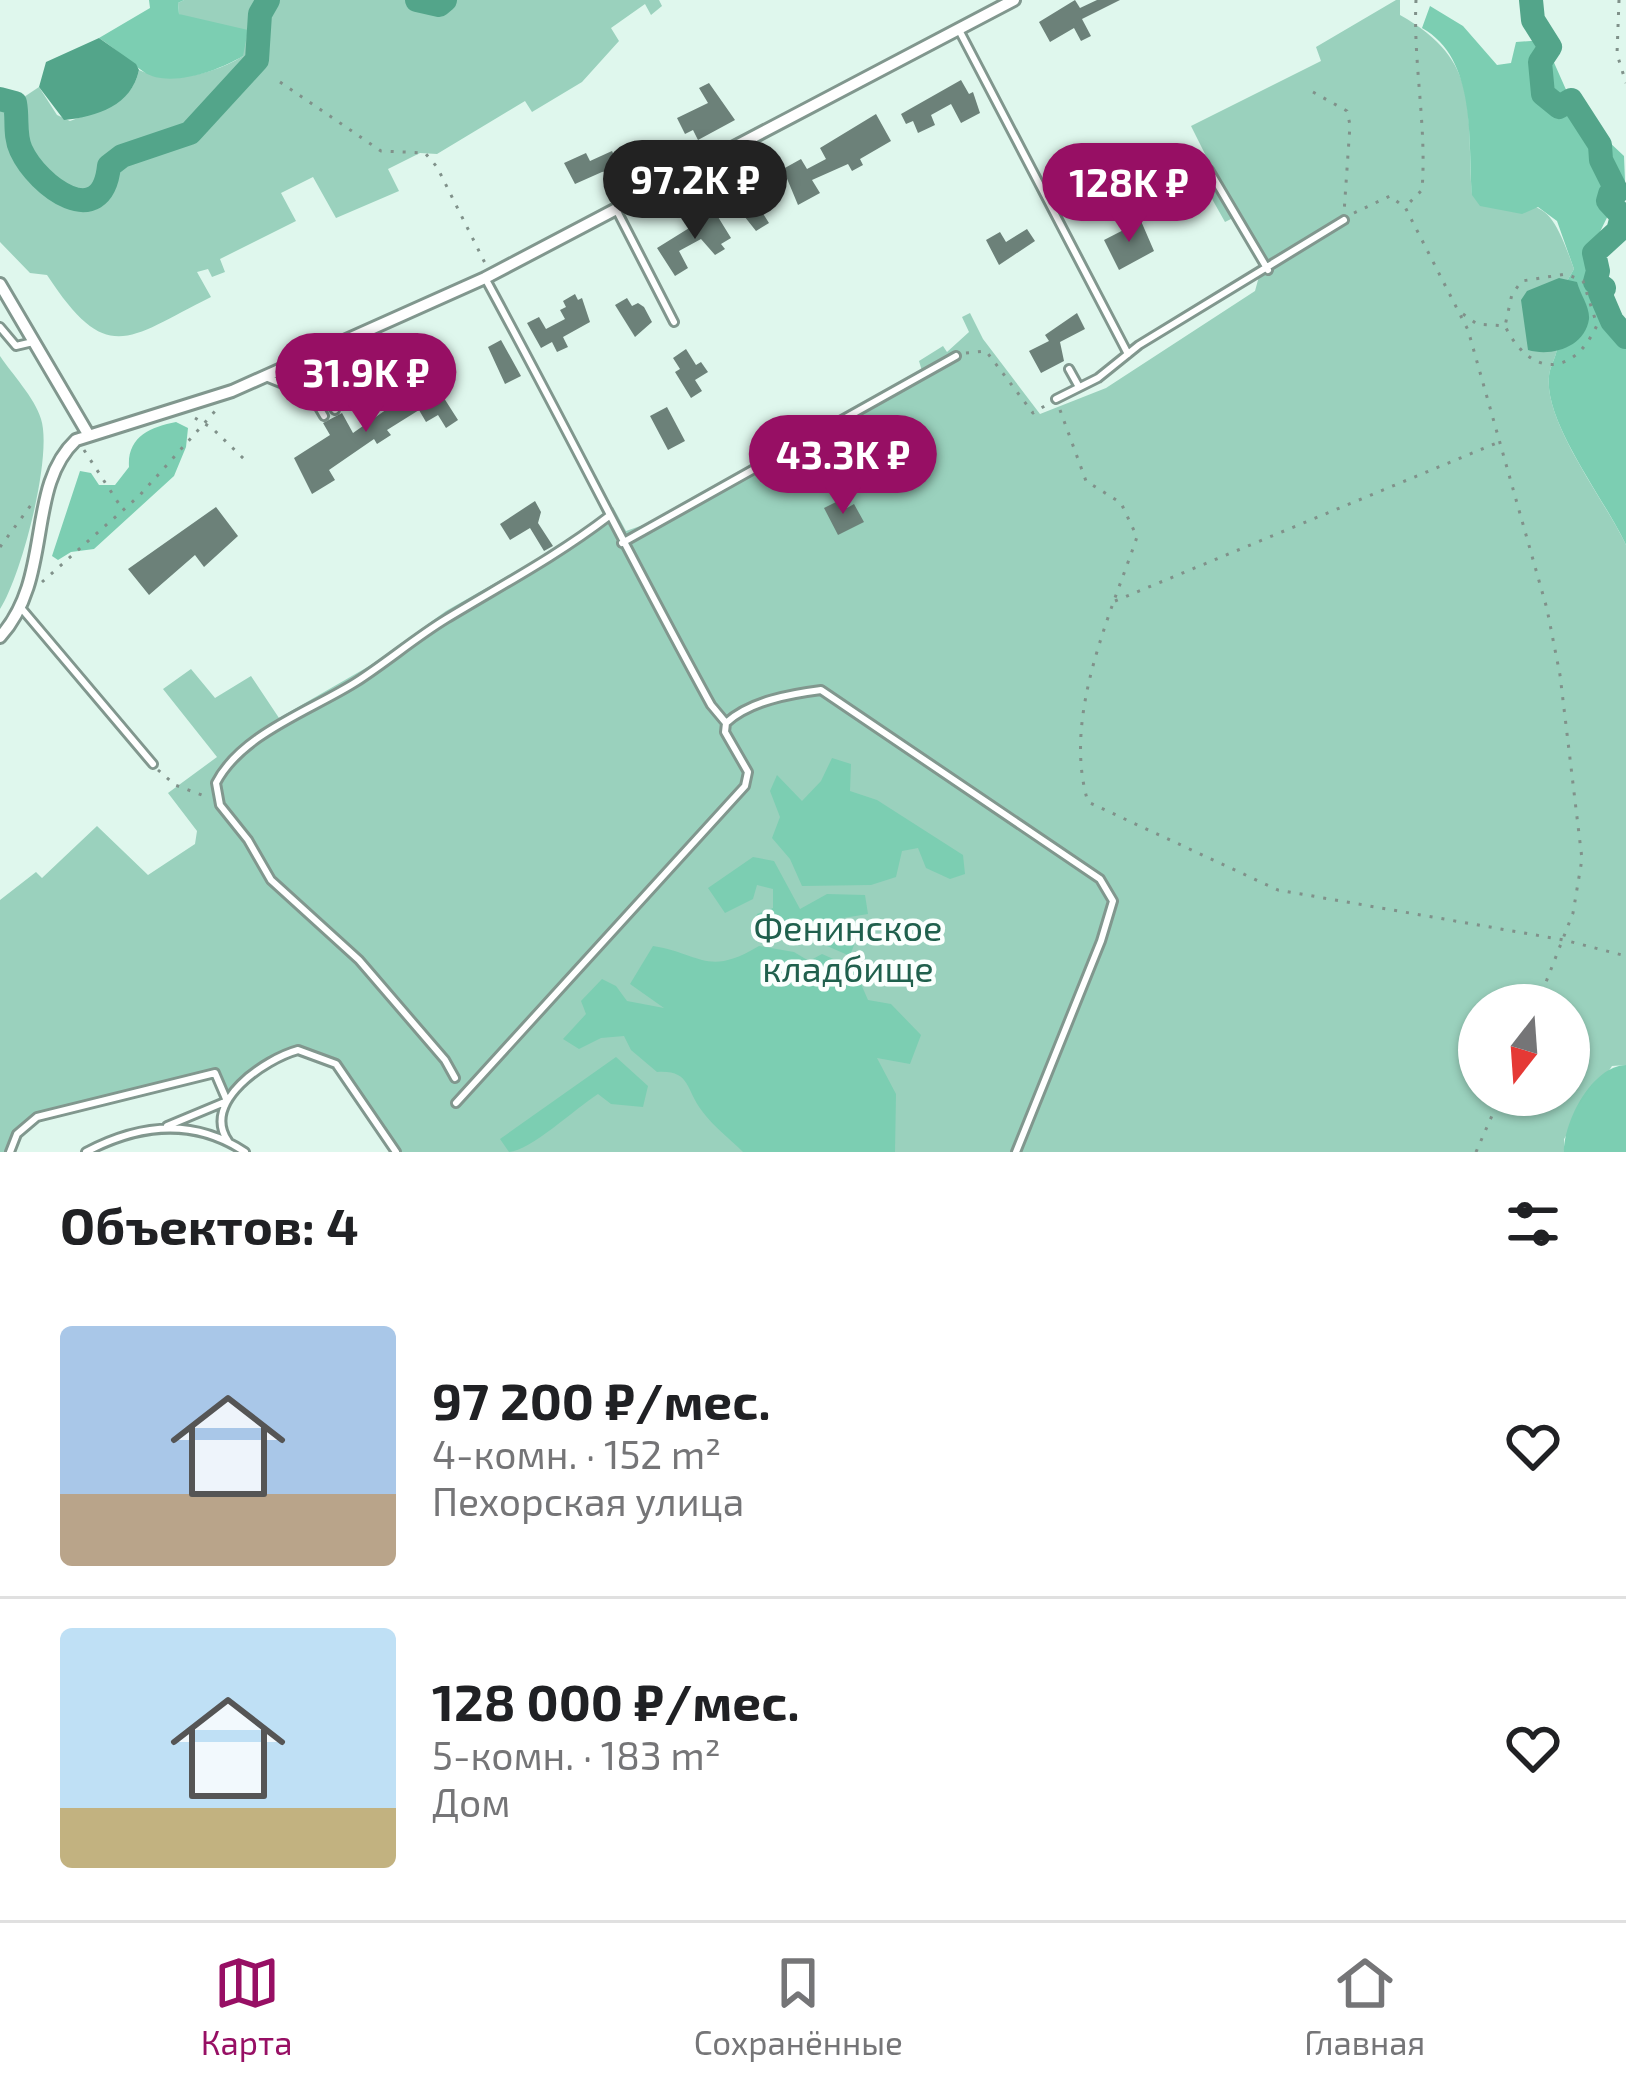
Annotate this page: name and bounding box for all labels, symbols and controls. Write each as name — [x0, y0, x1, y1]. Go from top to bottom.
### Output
pin: 97.2K ₽ — [584, 140, 806, 242]
pin: 128K ₽ — [1031, 143, 1227, 245]
text: 97.2K ₽ — [630, 155, 760, 202]
text: 128K ₽ — [1069, 158, 1189, 205]
pin: 31.9K ₽ — [255, 333, 477, 435]
text: 31.9K ₽ — [302, 348, 430, 395]
pin: 43.3K ₽ — [732, 415, 954, 517]
text: 43.3K ₽ — [776, 430, 910, 477]
park label: Фенинское кладбище — [754, 905, 942, 989]
north arrow — [1458, 984, 1590, 1116]
map controls — [1458, 984, 1590, 1116]
icon: filters — [1500, 1191, 1566, 1257]
text: Объектов: 4 — [60, 1194, 359, 1255]
text: 97 200 ₽/мес. — [432, 1369, 771, 1430]
icon: home — [156, 1374, 300, 1518]
icon: heart — [1500, 1413, 1566, 1479]
text: 4-комн. · 152 m² — [432, 1430, 721, 1477]
text: Пехорская улица — [432, 1477, 744, 1524]
text: 128 000 ₽/мес. — [432, 1670, 800, 1731]
icon: home — [156, 1676, 300, 1820]
icon: heart — [1500, 1715, 1566, 1781]
text: 5-комн. · 183 m² — [432, 1731, 721, 1778]
text: Дом — [432, 1778, 510, 1825]
tab: Карта — [201, 1950, 292, 2062]
tab: Сохранённые — [694, 1950, 903, 2062]
tab: Главная — [1304, 1950, 1425, 2062]

